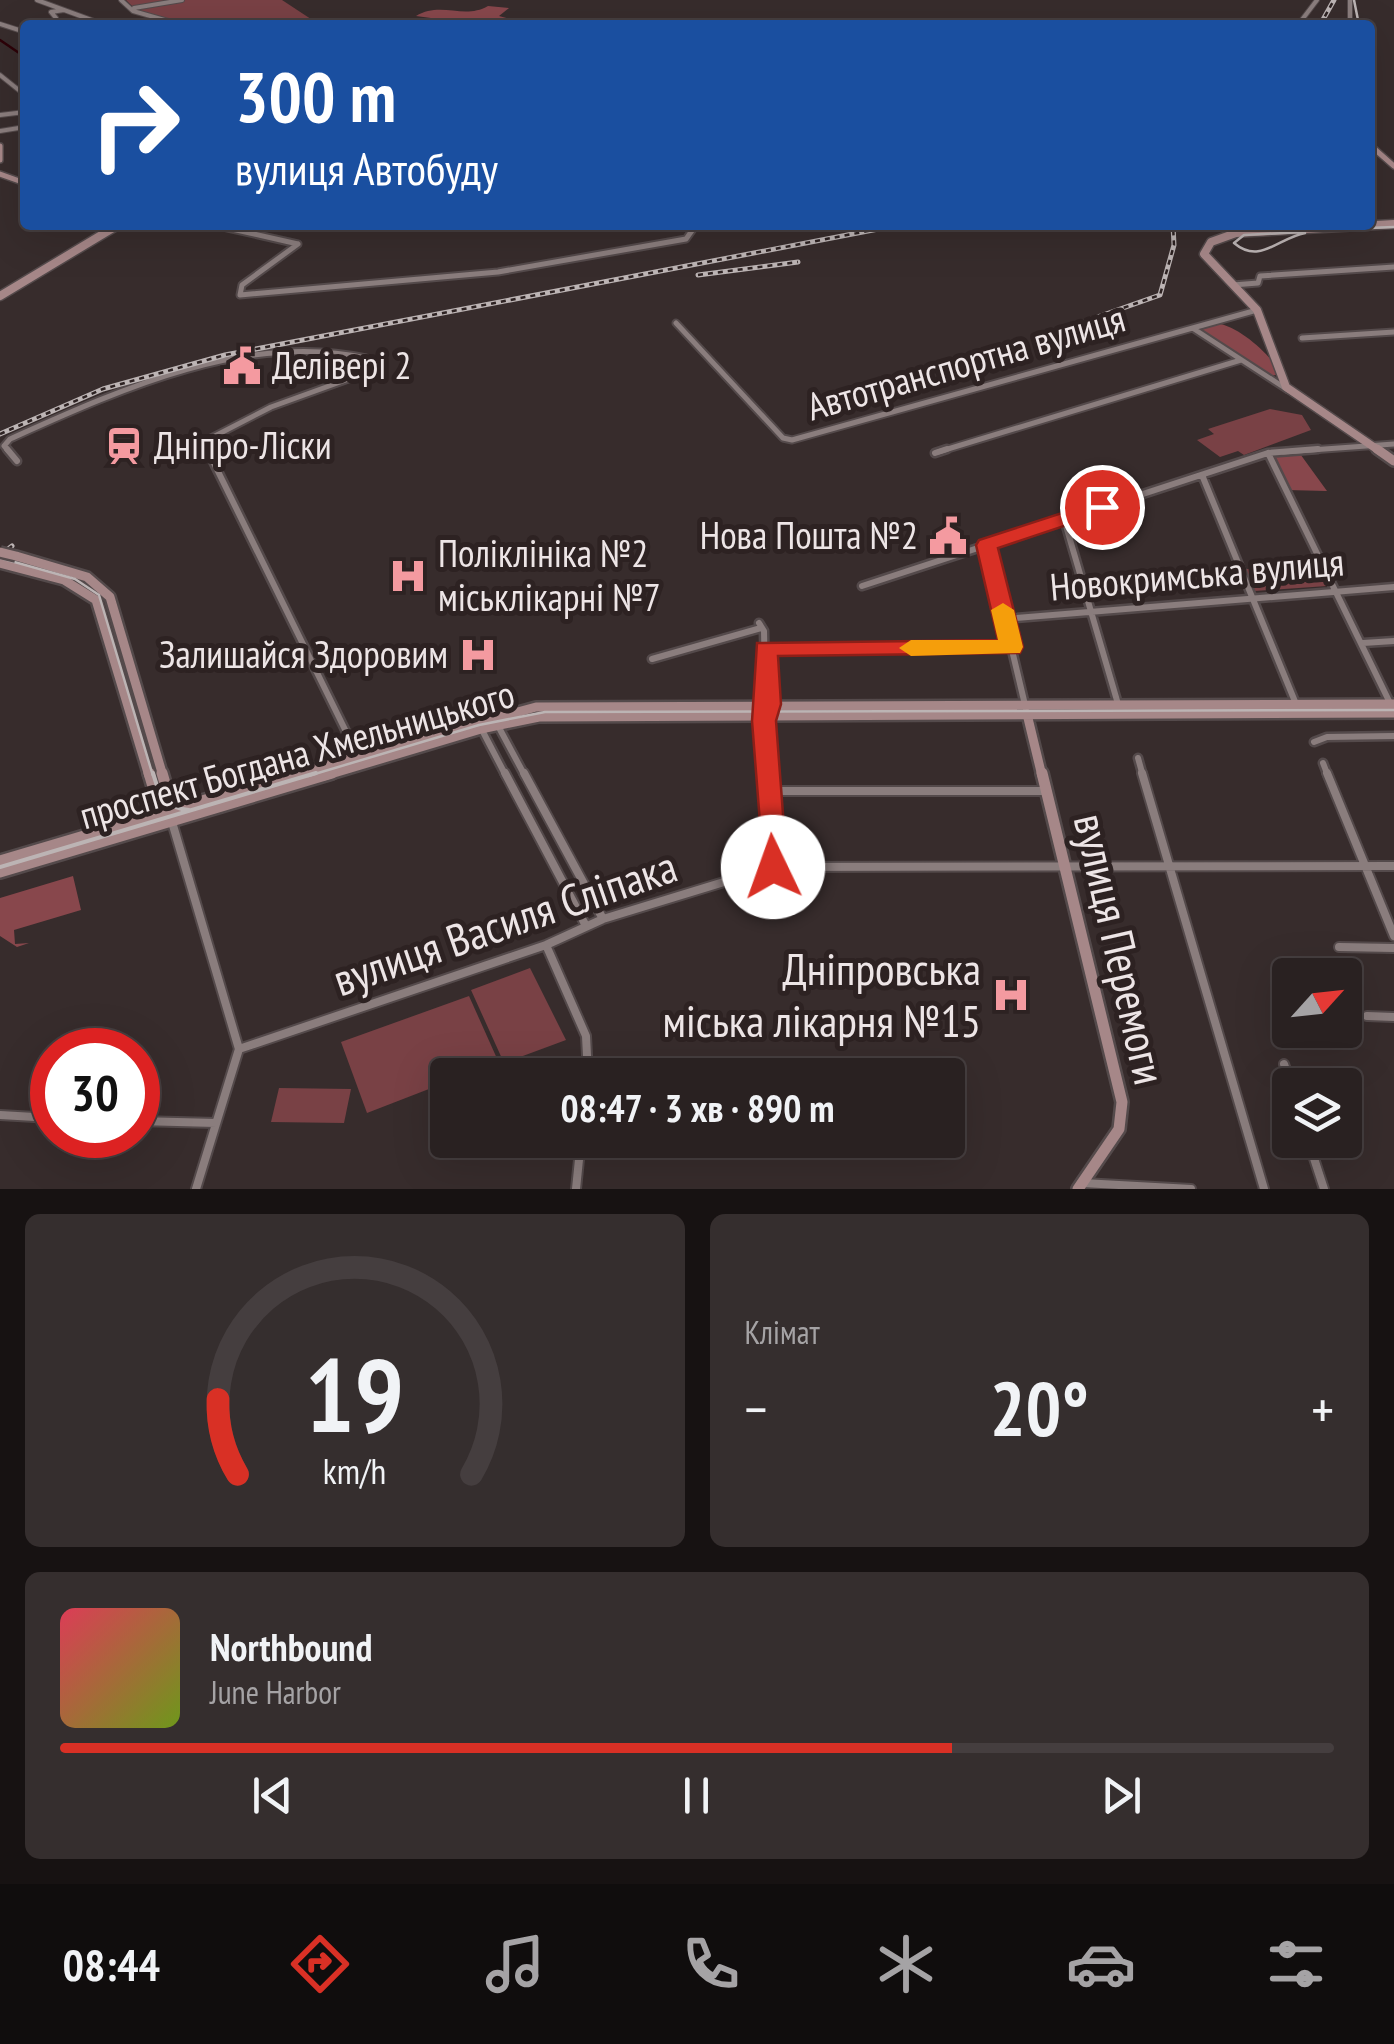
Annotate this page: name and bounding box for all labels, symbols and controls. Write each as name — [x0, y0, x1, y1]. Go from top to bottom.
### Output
text: 300 m — [235, 51, 396, 141]
icon: right — [70, 60, 200, 190]
text: вулиця Автобуду — [235, 139, 498, 197]
street label: Автотранспортна вулиця — [801, 293, 1130, 430]
place label: Делівері 2 — [272, 340, 412, 389]
public building icon: Делівері 2 — [221, 345, 263, 387]
place label: Дніпро-Ліски — [154, 420, 332, 469]
station icon: Дніпро-Ліски — [103, 425, 145, 467]
pin — [1060, 465, 1145, 550]
icon: arrive — [1075, 480, 1130, 535]
place label: Нова Пошта №2 — [700, 510, 918, 559]
public building icon: Нова Пошта №2 — [927, 515, 969, 557]
place label: Поліклініка №2 міськлікарні №7 — [438, 528, 661, 621]
street label: Новокримська вулиця — [1048, 536, 1346, 611]
hospital icon: Поліклініка №2 міськлікарні №7 — [387, 555, 429, 597]
place label: Залишайся Здоровим — [159, 629, 448, 678]
hospital icon: Залишайся Здоровим — [457, 634, 499, 676]
street label: проспект Богдана Хмельницького — [74, 668, 519, 839]
street label: вулиця Перемоги — [1062, 808, 1180, 1090]
position arrow — [721, 815, 825, 919]
street label: вулиця Василя Сліпака — [325, 836, 684, 1008]
place label: Дніпровська міська лікарня №15 — [663, 939, 981, 1049]
north arrow — [1272, 958, 1362, 1048]
map controls — [1272, 958, 1362, 1158]
hospital icon: Дніпровська міська лікарня №15 — [990, 974, 1032, 1016]
speed limit sign: 30 — [30, 1028, 160, 1158]
button: layers — [1272, 1068, 1362, 1158]
text: 08:47 · 3 хв · 890 m — [561, 1083, 834, 1132]
text: Клімат — [745, 1311, 820, 1353]
text: 19 — [305, 1326, 404, 1461]
text: 20° — [990, 1360, 1089, 1457]
text: − — [745, 1373, 767, 1444]
text: + — [1311, 1373, 1334, 1444]
text: km/h — [323, 1448, 386, 1494]
text: Northbound — [210, 1622, 372, 1671]
text: June Harbor — [210, 1671, 341, 1713]
icon: previous — [245, 1768, 300, 1823]
icon: pause — [669, 1768, 724, 1823]
icon: next — [1094, 1768, 1149, 1823]
icon: directions — [285, 1929, 355, 1999]
icon: music — [480, 1929, 550, 1999]
icon: phone — [676, 1929, 746, 1999]
icon: climate — [871, 1929, 941, 1999]
icon: car — [1066, 1929, 1136, 1999]
icon: filters — [1261, 1929, 1331, 1999]
text: 08:44 — [63, 1935, 160, 1993]

